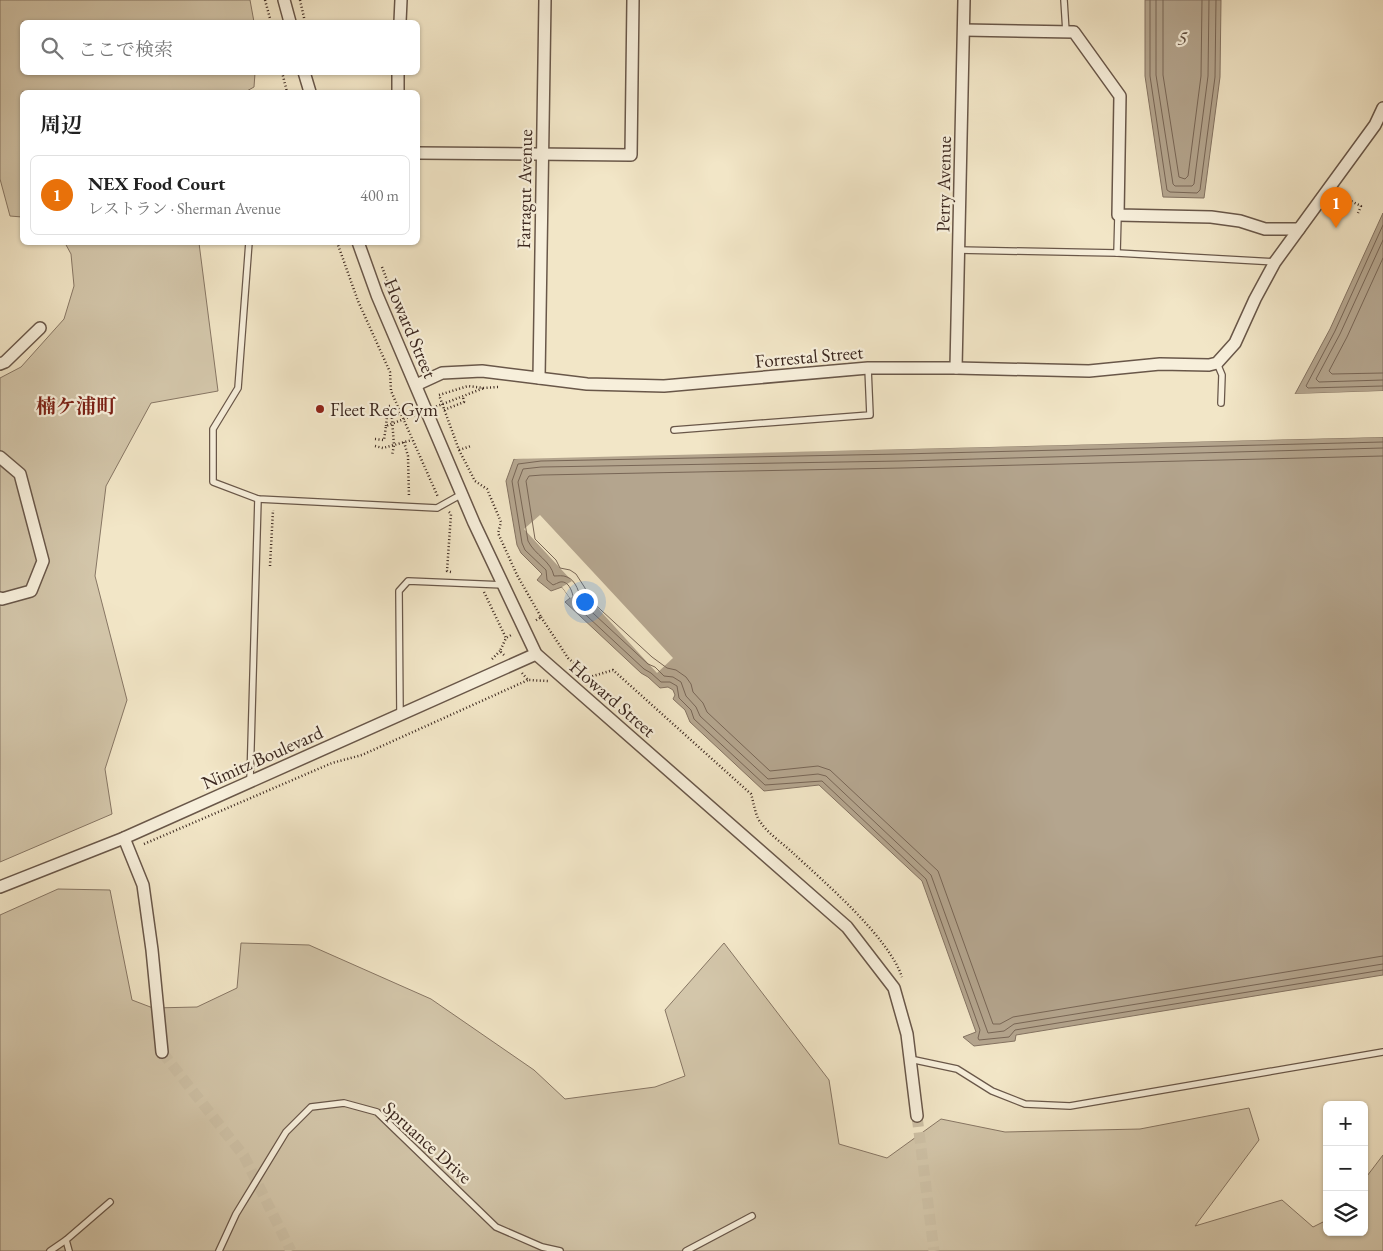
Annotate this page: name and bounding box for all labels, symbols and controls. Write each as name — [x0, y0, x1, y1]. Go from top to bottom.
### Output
search box — [20, 20, 420, 75]
water label: 5 — [1177, 25, 1188, 51]
icon: search — [38, 34, 66, 62]
text: ここで検索 — [78, 37, 173, 62]
text: 周辺 — [40, 111, 82, 138]
street label: Farragut Avenue — [511, 129, 538, 249]
street label: Perry Avenue — [930, 136, 957, 232]
text: NEX Food Court — [88, 171, 225, 196]
text: 1 — [53, 185, 61, 206]
text: 400 m — [360, 185, 399, 206]
pin: 1 — [1320, 187, 1352, 228]
text: レストラン · Sherman Avenue — [88, 198, 281, 219]
street label: Howard Street — [378, 274, 443, 382]
street label: Forrestal Street — [754, 339, 864, 374]
district label: 楠ケ浦町 — [36, 393, 117, 419]
place label: Fleet Rec Gym — [330, 397, 438, 422]
marker: Fleet Rec Gym — [314, 403, 326, 415]
your location — [572, 589, 598, 615]
street label: Howard Street — [564, 654, 661, 743]
street label: Nimitz Boulevard — [198, 719, 327, 795]
street label: Spruance Drive — [378, 1096, 478, 1189]
map controls — [1323, 1101, 1368, 1236]
button: + — [1323, 1101, 1368, 1146]
button: − — [1323, 1146, 1368, 1191]
button: layers — [1323, 1191, 1368, 1236]

